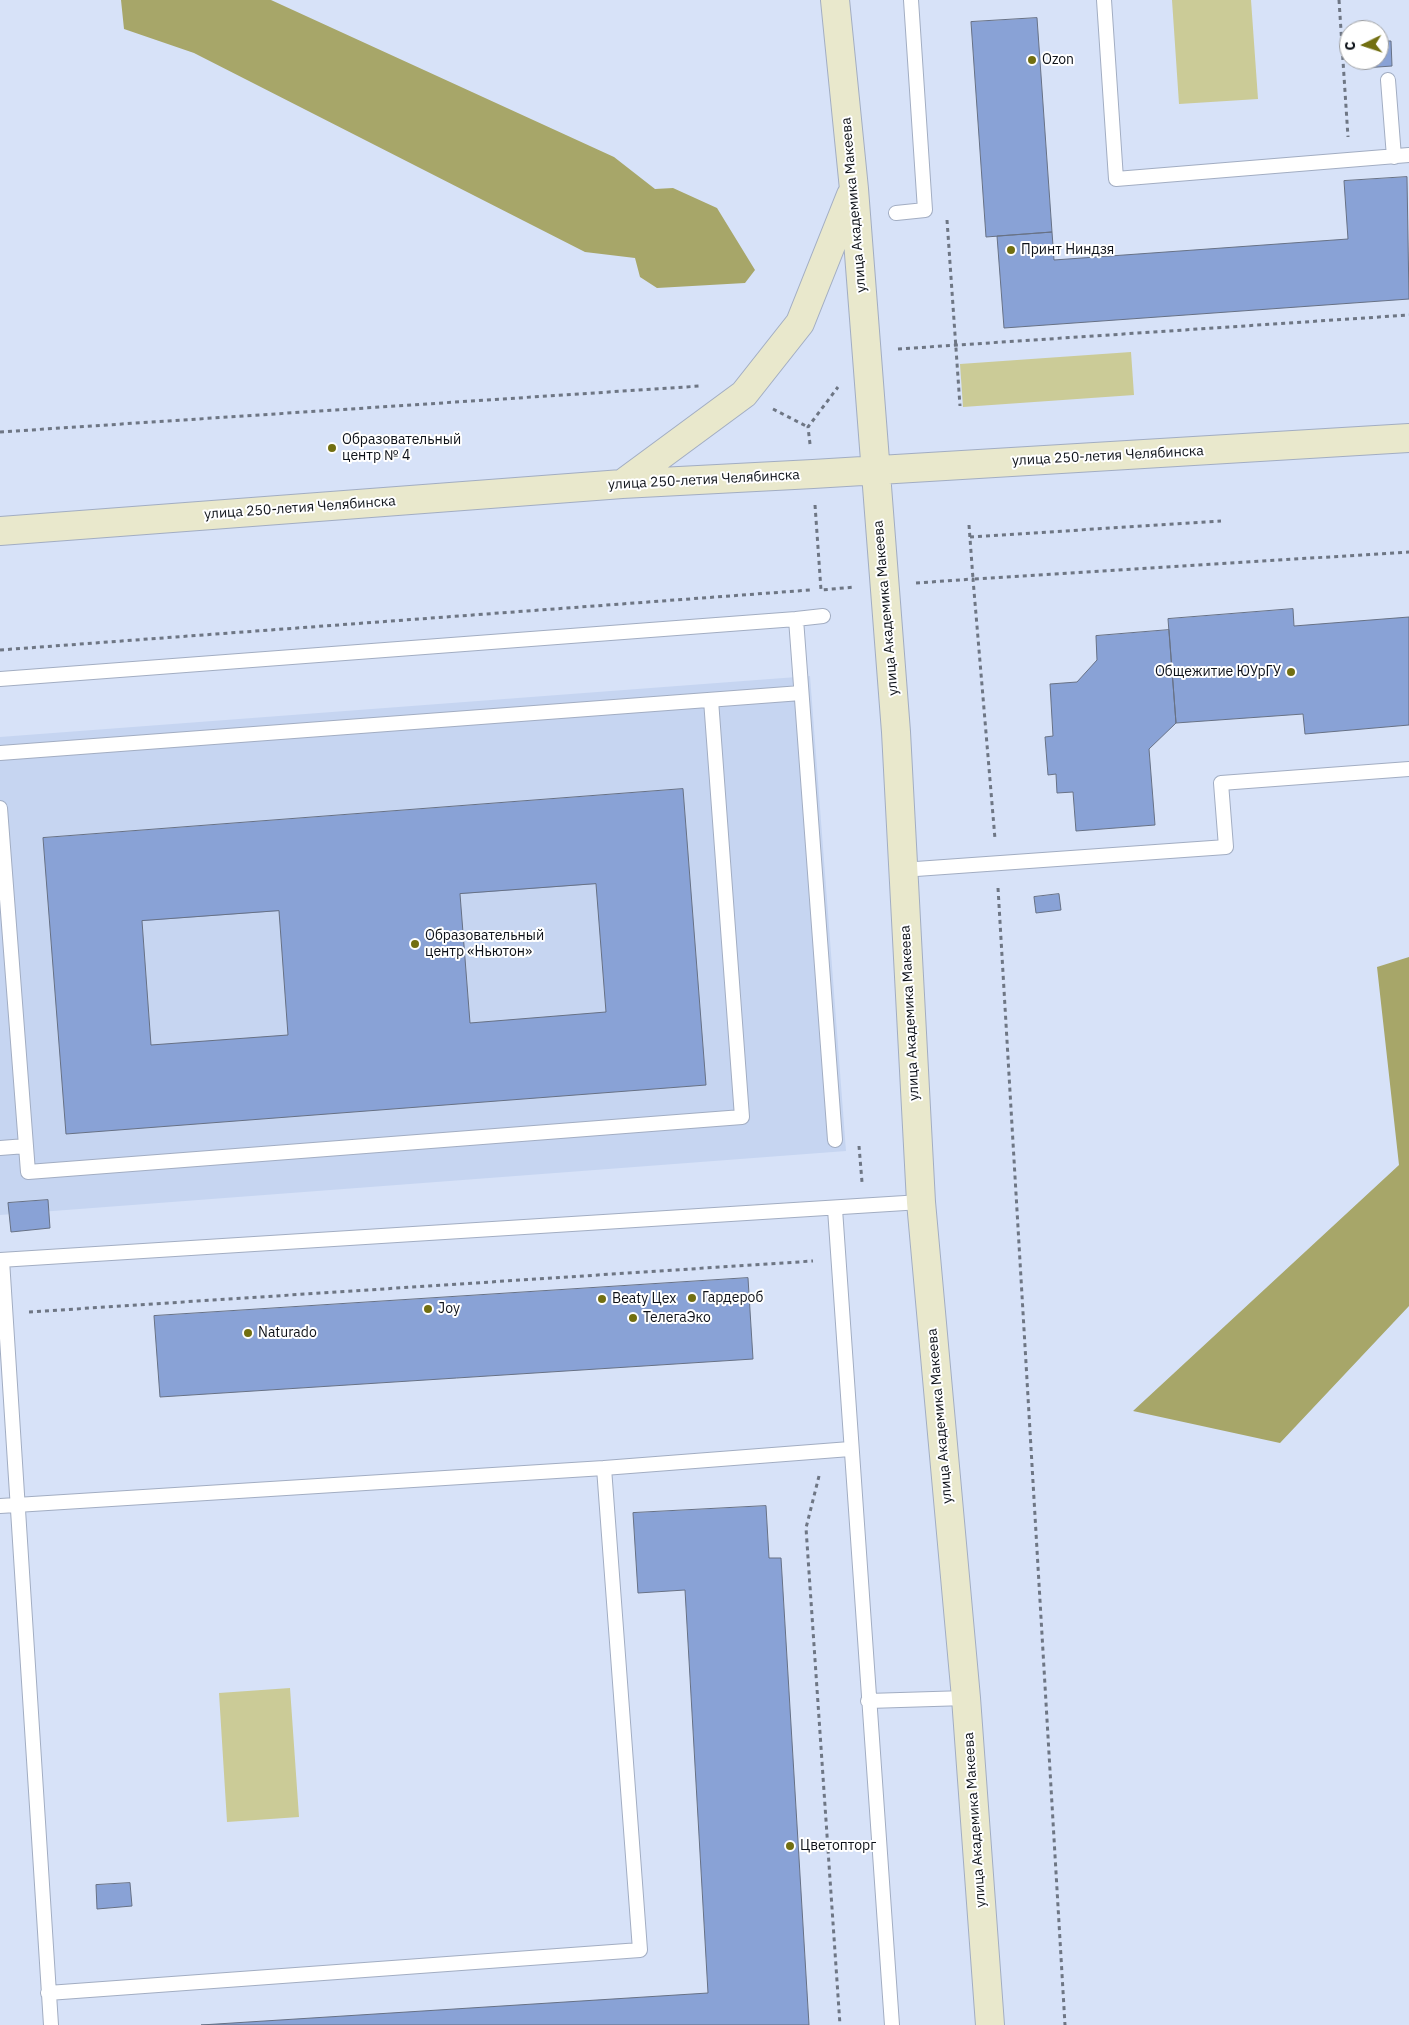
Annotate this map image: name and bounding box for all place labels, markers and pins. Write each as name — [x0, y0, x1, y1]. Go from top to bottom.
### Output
place label: Ozon — [1042, 52, 1074, 68]
marker: Ozon — [1026, 54, 1038, 66]
place label: Принт Ниндзя — [1021, 242, 1114, 258]
marker: Принт Ниндзя — [1005, 244, 1017, 256]
place label: Образовательный центр № 4 — [342, 432, 461, 464]
marker: Образовательный центр № 4 — [326, 442, 338, 454]
place label: Общежитие ЮУрГУ — [1155, 664, 1281, 680]
marker: Общежитие ЮУрГУ — [1285, 666, 1297, 678]
place label: Образовательный центр «Ньютон» — [425, 928, 544, 960]
marker: Образовательный центр «Ньютон» — [409, 938, 421, 950]
place label: Гардероб — [702, 1290, 763, 1306]
place label: Beaty Цех — [612, 1291, 676, 1307]
marker: Гардероб — [686, 1292, 698, 1304]
marker: Beaty Цех — [596, 1293, 608, 1305]
place label: Joy — [438, 1301, 460, 1317]
marker: Joy — [422, 1303, 434, 1315]
place label: ТелегаЭко — [643, 1310, 711, 1326]
marker: ТелегаЭко — [627, 1312, 639, 1324]
place label: Naturado — [258, 1325, 317, 1341]
marker: Naturado — [242, 1327, 254, 1339]
place label: Цветопторг — [800, 1838, 876, 1854]
marker: Цветопторг — [784, 1840, 796, 1852]

